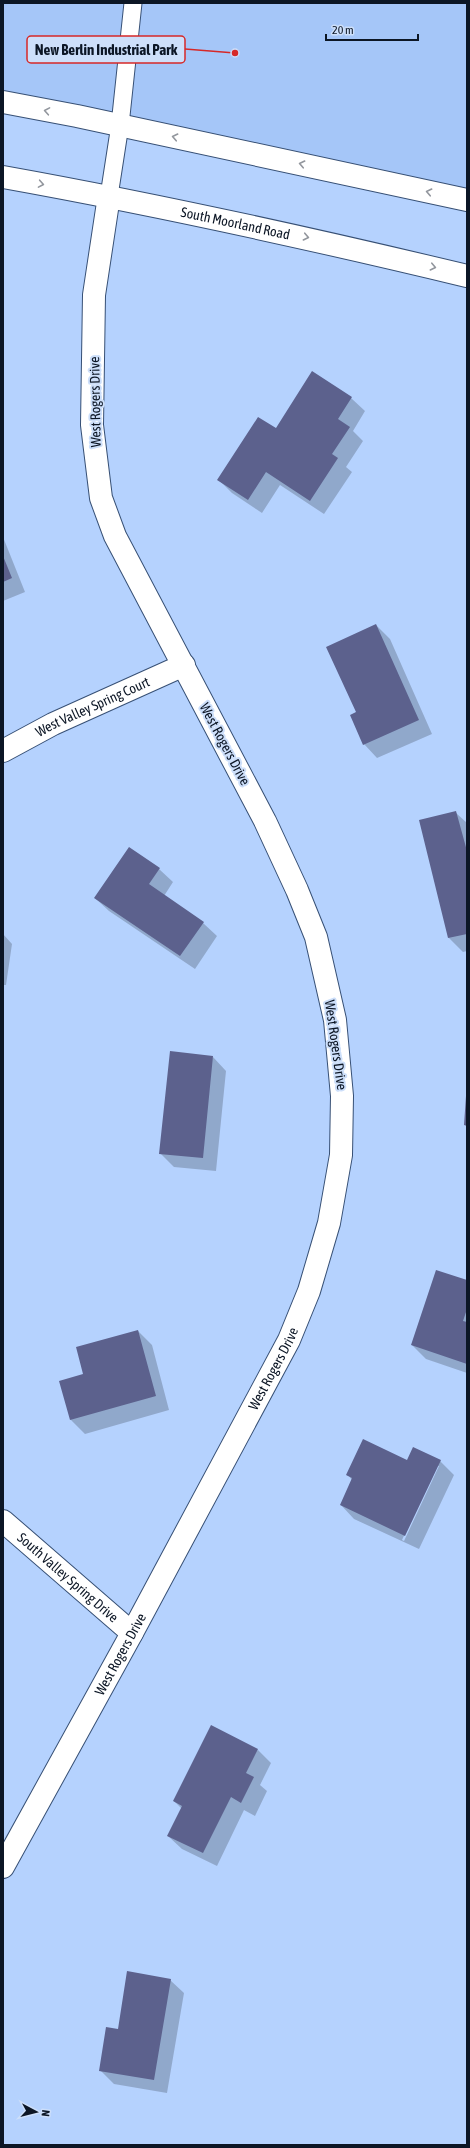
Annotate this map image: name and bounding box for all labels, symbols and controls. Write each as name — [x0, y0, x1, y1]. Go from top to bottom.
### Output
scale bar — [326, 16, 418, 42]
text: 20 m — [332, 23, 354, 37]
callout: New Berlin Industrial Park — [27, 36, 185, 63]
text: New Berlin Industrial Park — [35, 41, 178, 58]
one-way arrow — [44, 107, 51, 115]
one-way arrow — [172, 133, 178, 141]
one-way arrow — [299, 160, 305, 168]
one-way arrow — [38, 179, 44, 188]
one-way arrow — [426, 188, 432, 196]
street label: South Moorland Road — [180, 204, 291, 243]
one-way arrow — [303, 233, 309, 241]
one-way arrow — [429, 263, 436, 271]
street label: West Rogers Drive — [86, 356, 104, 448]
street label: West Valley Spring Court — [33, 674, 152, 740]
street label: West Rogers Drive — [197, 700, 253, 788]
street label: West Rogers Drive — [322, 999, 350, 1091]
street label: West Rogers Drive — [245, 1325, 301, 1413]
street label: South Valley Spring Drive — [14, 1529, 122, 1625]
street label: West Rogers Drive — [91, 1610, 149, 1698]
north arrow — [16, 2092, 56, 2132]
text: N — [40, 2109, 52, 2117]

